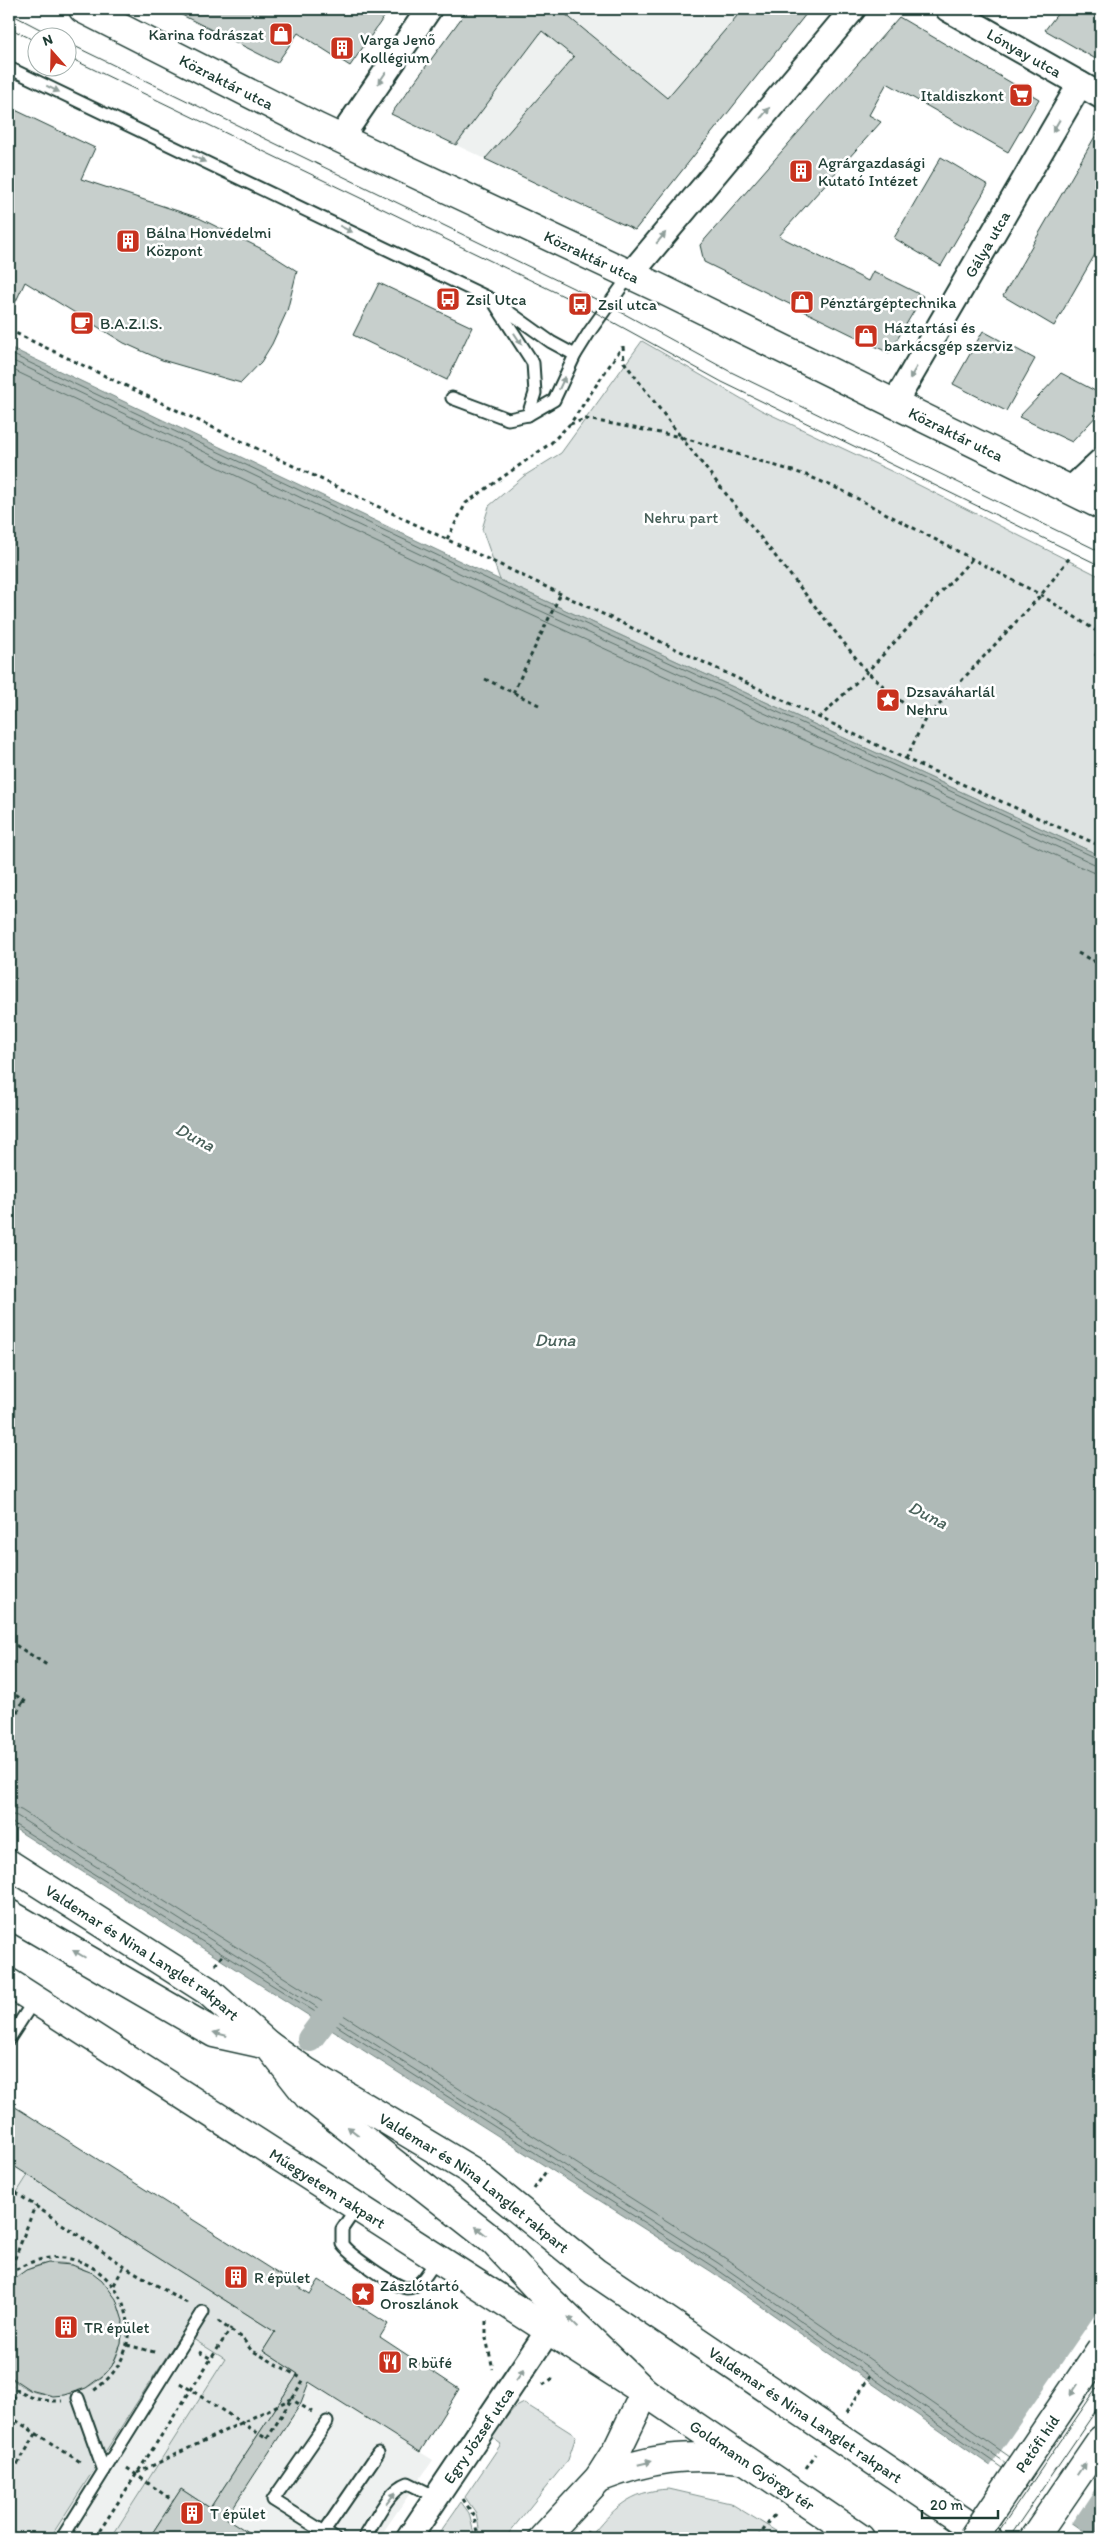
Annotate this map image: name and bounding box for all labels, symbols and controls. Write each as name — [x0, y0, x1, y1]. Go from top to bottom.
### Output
shop icon: Karina fodrászat — [268, 21, 294, 47]
street label: Lónyay utca — [984, 24, 1066, 82]
place label: Karina fodrászat — [149, 25, 264, 44]
north arrow — [28, 28, 78, 78]
place label: Varga Jenő Kollégium — [360, 30, 436, 67]
text: N — [40, 31, 55, 50]
building icon: Varga Jenő Kollégium — [329, 35, 355, 61]
street label: Közraktár utca — [176, 50, 277, 114]
one-way arrow — [377, 71, 387, 85]
supermarket icon: Italdiszkont — [1008, 82, 1034, 108]
one-way arrow — [46, 85, 60, 93]
place label: Italdiszkont — [921, 86, 1004, 105]
one-way arrow — [760, 107, 771, 120]
one-way arrow — [1051, 120, 1060, 133]
place label: Agrárgazdasági Kutató Intézet — [818, 153, 925, 190]
one-way arrow — [192, 155, 206, 163]
building icon: Agrárgazdasági Kutató Intézet — [788, 158, 814, 184]
street label: Gálya utca — [960, 207, 1014, 281]
place label: Bálna Honvédelmi Központ — [146, 223, 271, 260]
one-way arrow — [339, 225, 353, 233]
street label: Közraktár utca — [541, 226, 643, 287]
building icon: Bálna Honvédelmi Központ — [115, 228, 141, 254]
one-way arrow — [655, 232, 666, 244]
bus stop icon: Zsil Utca — [435, 286, 461, 312]
shop icon: Pénztárgéptechnika — [789, 289, 815, 315]
place label: Zsil Utca — [466, 290, 527, 309]
bus stop icon: Zsil utca — [567, 291, 593, 317]
place label: Pénztárgéptechnika — [820, 293, 957, 312]
place label: Zsil utca — [598, 295, 658, 314]
cafe icon: B.A.Z.I.S. — [69, 310, 95, 336]
place label: B.A.Z.I.S. — [100, 314, 163, 333]
place label: Háztartási és barkácsgép szerviz — [884, 318, 1014, 355]
shop icon: Háztartási és barkácsgép szerviz — [853, 323, 879, 349]
one-way arrow — [513, 333, 523, 346]
one-way arrow — [908, 366, 917, 379]
one-way arrow — [558, 376, 566, 390]
street label: Közraktár utca — [906, 403, 1007, 465]
park label: Nehru part — [644, 508, 718, 527]
place label: Dzsaváharlál Nehru — [906, 682, 996, 719]
place icon: Dzsaváharlál Nehru — [875, 687, 901, 713]
water label: Duna — [172, 1118, 219, 1157]
water label: Duna — [535, 1329, 577, 1351]
water label: Duna — [905, 1496, 952, 1535]
street label: Valdemar és Nina Langlet rakpart — [42, 1880, 243, 2024]
one-way arrow — [72, 1950, 85, 1959]
one-way arrow — [213, 2029, 228, 2037]
street label: Valdemar és Nina Langlet rakpart — [376, 2108, 573, 2257]
one-way arrow — [346, 2126, 359, 2137]
street label: Műegyetem rakpart — [266, 2144, 389, 2232]
one-way arrow — [475, 2226, 488, 2237]
building icon: R épület — [223, 2264, 249, 2290]
place label: R épület — [254, 2268, 310, 2287]
place label: Zászlótartó Oroszlánok — [380, 2276, 459, 2313]
place icon: Zászlótartó Oroszlánok — [350, 2281, 376, 2307]
building icon: TR épület — [53, 2314, 79, 2340]
one-way arrow — [567, 2316, 579, 2328]
place label: TR épület — [84, 2318, 150, 2337]
street label: Valdemar és Nina Langlet rakpart — [705, 2342, 906, 2487]
restaurant icon: R büfé — [377, 2349, 403, 2375]
place label: R büfé — [408, 2353, 452, 2372]
one-way arrow — [515, 2368, 525, 2382]
street label: Egry József utca — [439, 2383, 518, 2487]
one-way arrow — [1069, 2383, 1079, 2396]
street label: Petőfi híd — [1011, 2411, 1063, 2476]
street label: Goldmann György tér — [686, 2416, 819, 2514]
one-way arrow — [637, 2459, 652, 2467]
one-way arrow — [1076, 2462, 1086, 2476]
scale bar — [922, 2487, 999, 2519]
one-way arrow — [386, 2492, 397, 2505]
text: 20 m — [930, 2496, 964, 2514]
building icon: T épület — [179, 2500, 205, 2526]
place label: T épület — [210, 2504, 266, 2523]

